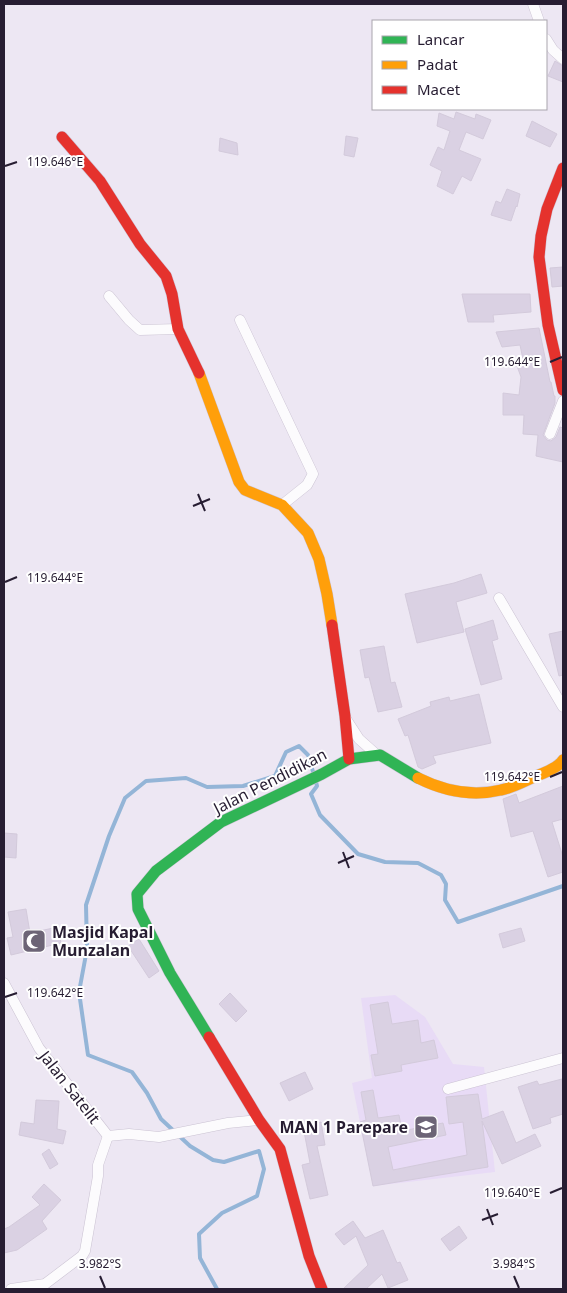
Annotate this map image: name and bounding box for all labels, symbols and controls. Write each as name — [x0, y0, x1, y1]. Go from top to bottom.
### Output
legend — [372, 20, 547, 110]
text: Lancar — [417, 29, 464, 49]
text: Padat — [417, 54, 458, 74]
text: Macet — [417, 79, 461, 99]
text: 119.646°E — [27, 153, 83, 170]
text: 119.644°E — [484, 353, 540, 370]
text: 119.644°E — [27, 569, 83, 586]
street label: Jalan Pendidikan — [208, 743, 330, 820]
text: 119.642°E — [484, 768, 540, 785]
place label: Masjid Kapal Munzalan — [52, 921, 153, 961]
mosque icon: Masjid Kapal Munzalan — [21, 928, 47, 954]
text: 119.642°E — [27, 984, 83, 1001]
street label: Jalan Satelit — [33, 1044, 106, 1128]
school or university icon: MAN 1 Parepare — [413, 1114, 439, 1140]
place label: MAN 1 Parepare — [279, 1116, 408, 1138]
text: 119.640°E — [484, 1184, 540, 1201]
text: 3.982°S — [79, 1255, 122, 1272]
text: 3.984°S — [493, 1255, 536, 1272]

